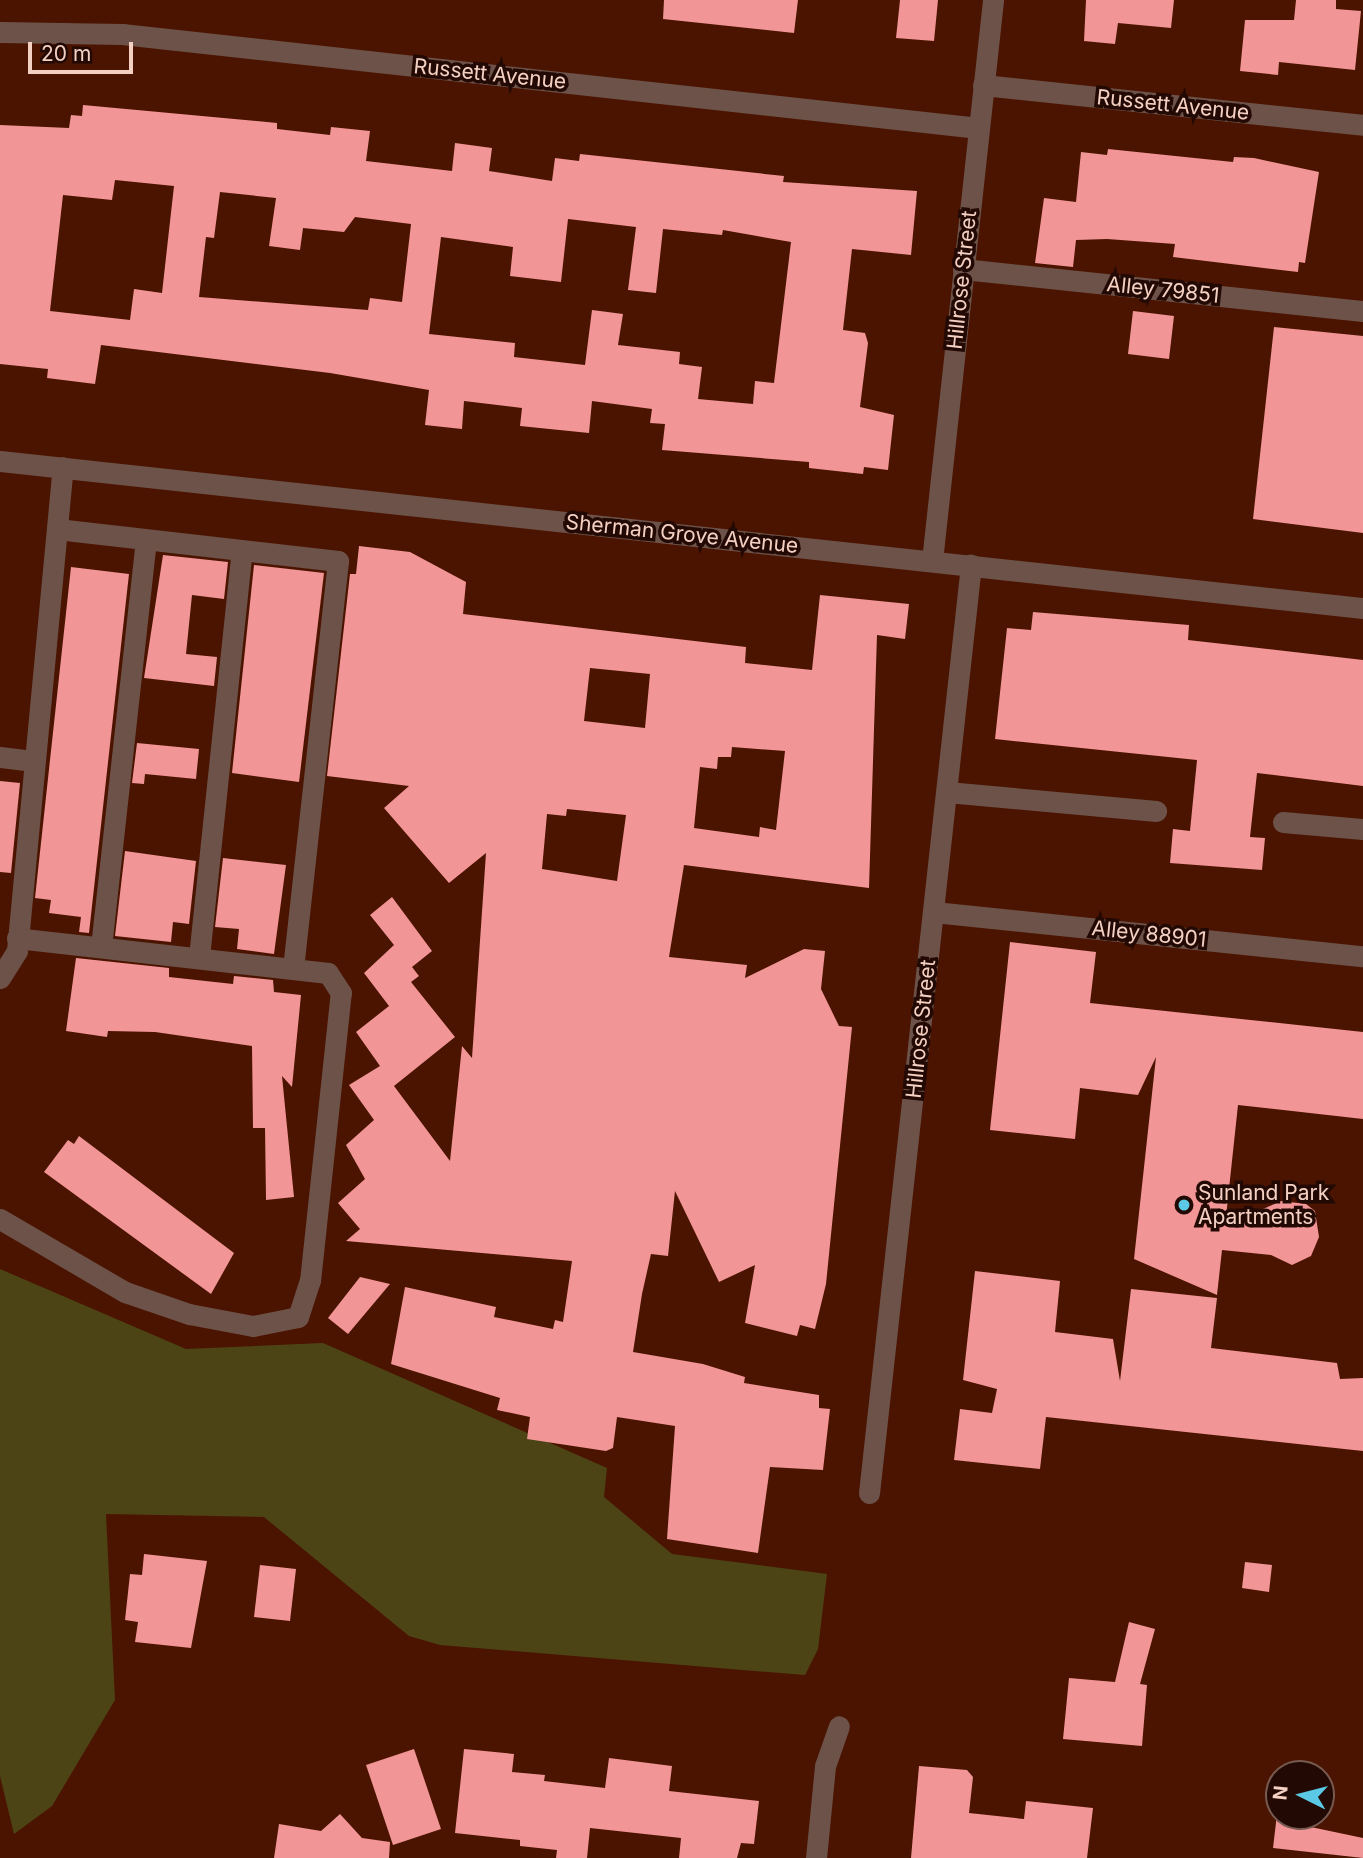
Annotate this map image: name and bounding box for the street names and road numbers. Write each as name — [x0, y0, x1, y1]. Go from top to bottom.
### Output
street label: Russett Avenue — [412, 53, 568, 95]
street label: Russett Avenue — [1095, 84, 1251, 126]
street label: Hillrose Street — [942, 209, 982, 351]
street label: Alley 79851 — [1105, 272, 1221, 308]
street label: Sherman Grove Avenue — [565, 509, 799, 559]
street label: Alley 88901 — [1090, 915, 1208, 953]
street label: Hillrose Street — [901, 958, 941, 1100]

